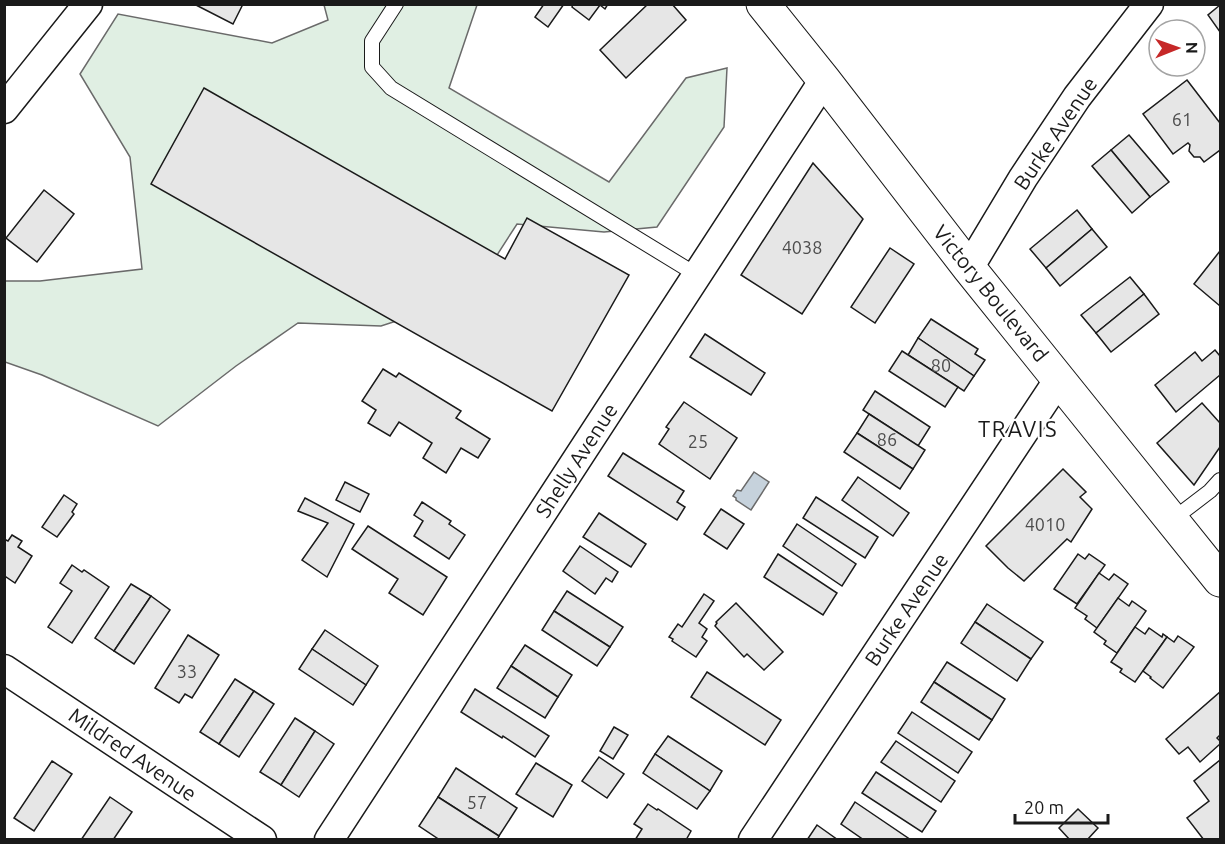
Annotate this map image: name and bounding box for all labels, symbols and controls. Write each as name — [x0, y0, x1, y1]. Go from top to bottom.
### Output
north arrow — [1147, 18, 1207, 78]
text: N — [1183, 42, 1201, 54]
street label: Burke Avenue — [1009, 72, 1101, 194]
house number: 61 — [1172, 109, 1192, 129]
street label: Victory Boulevard — [929, 220, 1053, 366]
house number: 4038 — [782, 237, 822, 257]
house number: 80 — [931, 355, 951, 375]
street label: Shelly Avenue — [530, 398, 622, 522]
district label: TRAVIS — [978, 416, 1058, 441]
house number: 86 — [877, 429, 897, 449]
house number: 25 — [688, 431, 708, 451]
house number: 4010 — [1025, 514, 1065, 534]
street label: Burke Avenue — [860, 548, 952, 670]
house number: 33 — [177, 661, 197, 681]
street label: Mildred Avenue — [65, 703, 201, 805]
scale bar — [1015, 787, 1108, 825]
house number: 57 — [467, 792, 487, 812]
text: 20 m — [1024, 797, 1064, 817]

